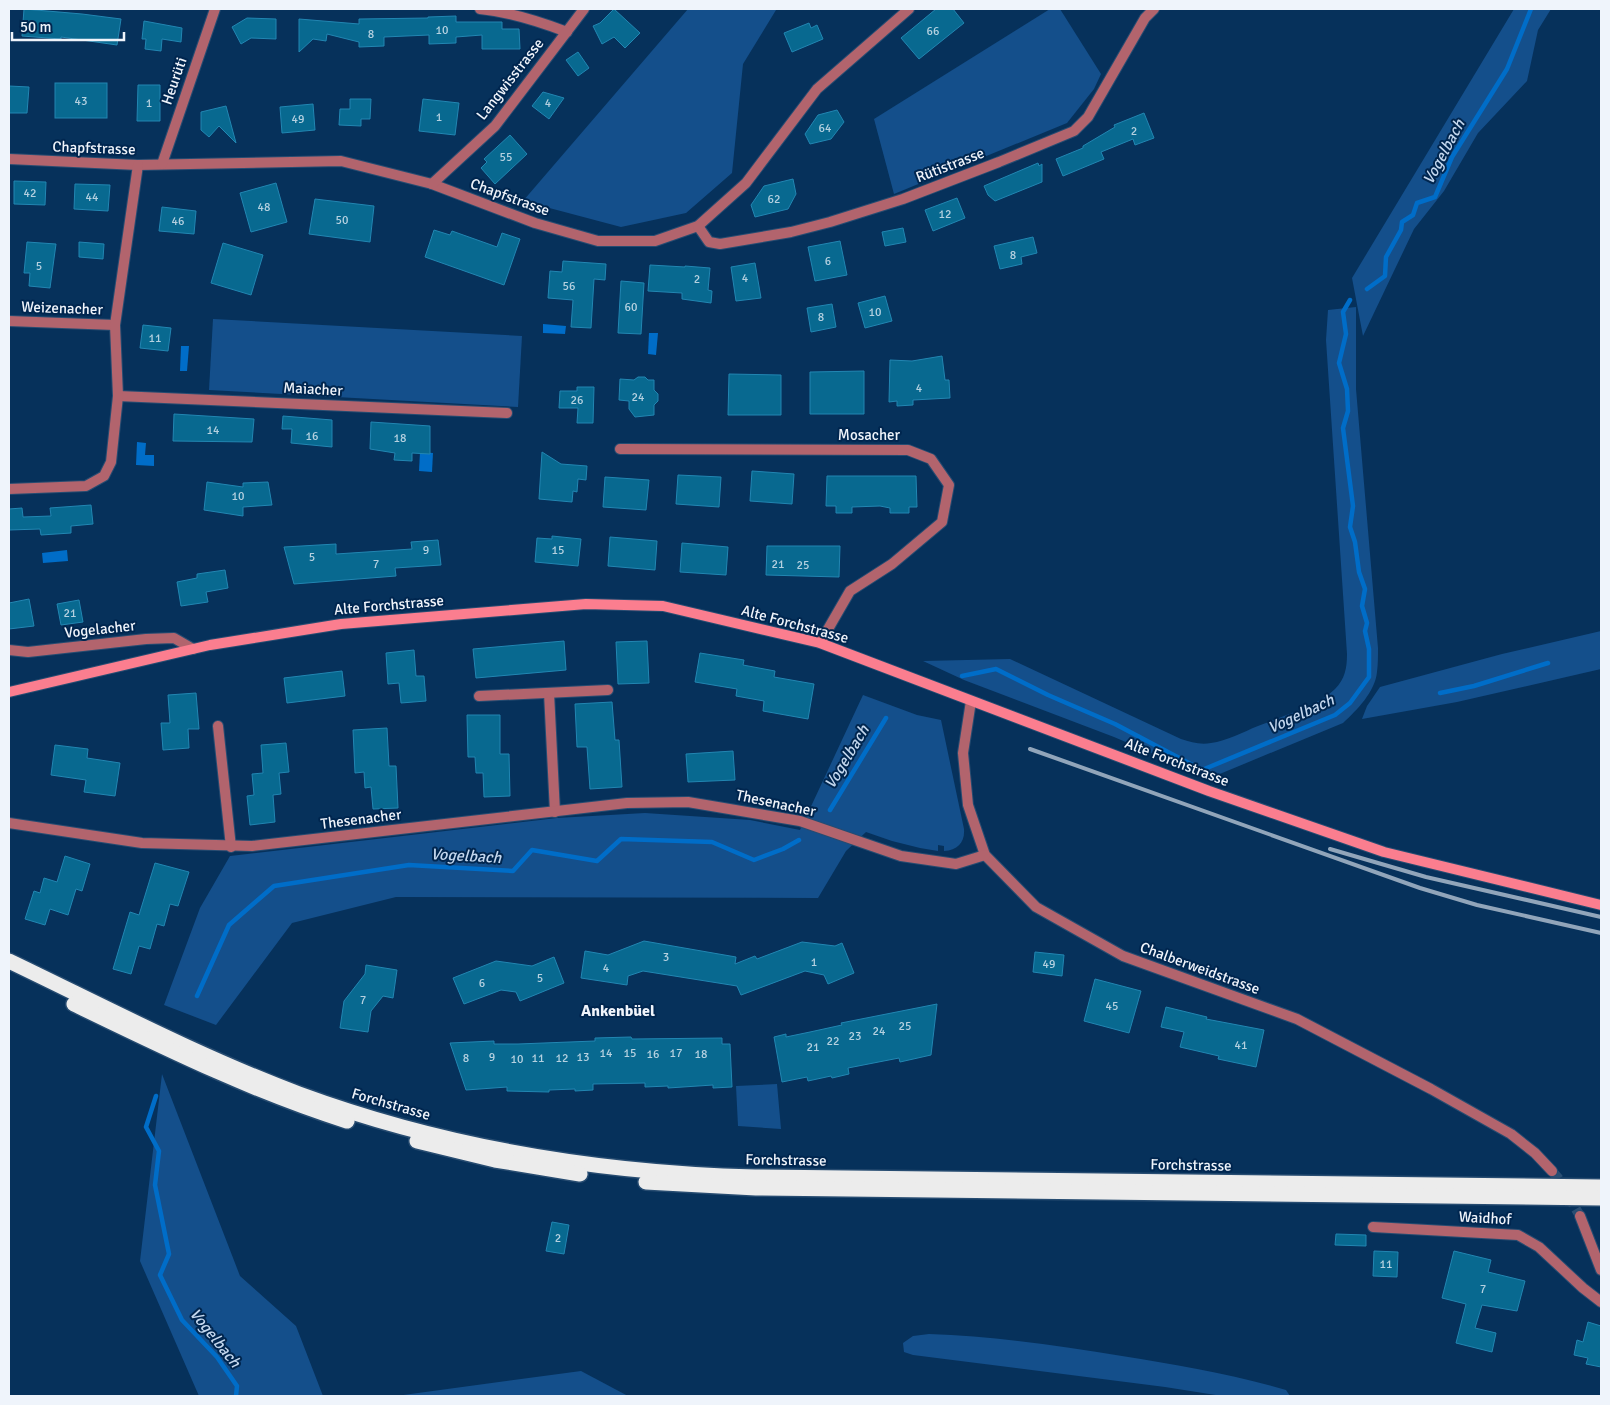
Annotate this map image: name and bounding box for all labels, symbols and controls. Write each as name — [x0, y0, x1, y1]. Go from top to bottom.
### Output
scale bar — [12, 10, 125, 42]
text: 50 m — [20, 18, 51, 36]
house number: 10 — [436, 23, 448, 38]
house number: 66 — [927, 24, 939, 39]
house number: 8 — [368, 27, 374, 42]
street label: Langwisstrasse — [473, 35, 547, 123]
street label: Heurüti — [158, 55, 190, 107]
house number: 43 — [75, 94, 87, 109]
house number: 1 — [146, 96, 152, 111]
house number: 4 — [545, 96, 552, 111]
house number: 1 — [436, 110, 442, 125]
house number: 49 — [292, 112, 304, 127]
water label: Vogelbach — [1419, 115, 1470, 188]
house number: 64 — [819, 121, 832, 136]
house number: 2 — [1131, 124, 1137, 139]
street label: Chapfstrasse — [52, 138, 136, 158]
street label: Rütistrasse — [913, 144, 987, 186]
house number: 55 — [500, 150, 512, 165]
street label: Chapfstrasse — [468, 174, 552, 220]
house number: 42 — [24, 186, 36, 201]
house number: 44 — [86, 190, 99, 205]
house number: 62 — [768, 192, 780, 207]
house number: 48 — [258, 200, 270, 215]
house number: 12 — [939, 207, 951, 222]
house number: 50 — [336, 213, 348, 228]
house number: 46 — [172, 214, 184, 229]
house number: 8 — [1010, 248, 1016, 263]
house number: 6 — [825, 254, 831, 269]
house number: 5 — [36, 259, 42, 274]
house number: 4 — [742, 271, 749, 286]
house number: 2 — [694, 272, 700, 287]
house number: 56 — [563, 279, 575, 294]
street label: Weizenacher — [21, 298, 104, 318]
house number: 60 — [625, 300, 637, 315]
house number: 10 — [869, 305, 881, 320]
house number: 8 — [818, 310, 824, 325]
house number: 11 — [149, 331, 161, 346]
street label: Maiacher — [283, 378, 344, 400]
house number: 4 — [916, 381, 923, 396]
house number: 24 — [632, 390, 645, 405]
house number: 26 — [571, 393, 583, 408]
house number: 14 — [207, 423, 220, 438]
street label: Mosacher — [838, 426, 901, 444]
house number: 16 — [306, 429, 318, 444]
house number: 18 — [394, 431, 406, 446]
house number: 10 — [232, 489, 244, 504]
house number: 9 — [423, 543, 429, 558]
house number: 15 — [552, 543, 564, 558]
house number: 5 — [309, 550, 315, 565]
house number: 7 — [373, 557, 379, 572]
house number: 21 — [772, 557, 784, 572]
house number: 25 — [797, 558, 809, 573]
street label: Alte Forchstrasse — [333, 591, 445, 619]
street label: Alte Forchstrasse — [739, 601, 851, 647]
house number: 21 — [64, 606, 76, 621]
street label: Vogelacher — [64, 616, 137, 642]
water label: Vogelbach — [1265, 689, 1338, 738]
water label: Vogelbach — [820, 720, 874, 792]
street label: Alte Forchstrasse — [1122, 734, 1232, 790]
street label: Thesenacher — [734, 786, 818, 820]
street label: Thesenacher — [320, 805, 403, 833]
water label: Vogelbach — [430, 844, 503, 868]
street label: Chalberweidstrasse — [1138, 938, 1262, 998]
house number: 3 — [663, 950, 669, 965]
house number: 1 — [811, 955, 817, 970]
house number: 49 — [1043, 957, 1055, 972]
house number: 4 — [603, 961, 610, 976]
house number: 5 — [537, 971, 543, 986]
house number: 6 — [479, 976, 485, 991]
house number: 7 — [360, 993, 366, 1008]
house number: 45 — [1106, 999, 1118, 1014]
district label: Ankenbüel — [581, 1001, 655, 1021]
house number: 25 — [899, 1019, 911, 1034]
house number: 24 — [873, 1024, 886, 1039]
house number: 23 — [849, 1029, 861, 1044]
house number: 22 — [827, 1034, 839, 1049]
house number: 41 — [1235, 1038, 1247, 1053]
house number: 21 — [807, 1040, 819, 1055]
house number: 14 — [600, 1046, 613, 1061]
house number: 15 — [624, 1046, 636, 1061]
house number: 17 — [670, 1046, 682, 1061]
house number: 16 — [647, 1047, 659, 1062]
house number: 18 — [695, 1047, 707, 1062]
house number: 9 — [489, 1050, 495, 1065]
house number: 13 — [577, 1050, 589, 1065]
house number: 8 — [463, 1051, 469, 1066]
house number: 11 — [532, 1051, 544, 1066]
house number: 12 — [556, 1051, 568, 1066]
house number: 10 — [511, 1052, 523, 1067]
street label: Forchstrasse — [350, 1084, 432, 1124]
street label: Forchstrasse — [745, 1150, 827, 1170]
street label: Forchstrasse — [1150, 1155, 1232, 1175]
street label: Waidhof — [1458, 1208, 1513, 1228]
house number: 2 — [555, 1231, 561, 1246]
house number: 11 — [1380, 1257, 1392, 1272]
house number: 7 — [1480, 1282, 1486, 1297]
water label: Vogelbach — [185, 1304, 246, 1373]

